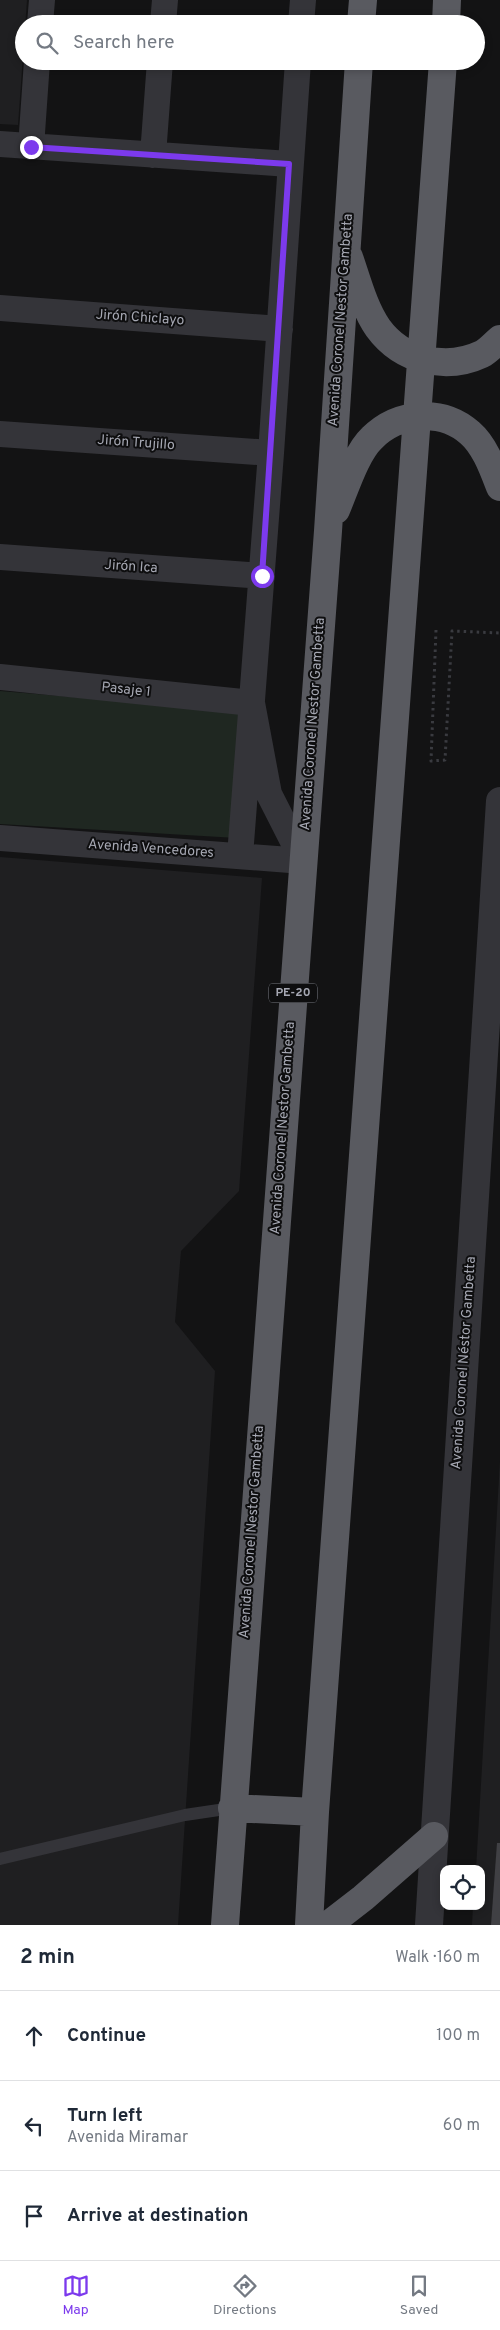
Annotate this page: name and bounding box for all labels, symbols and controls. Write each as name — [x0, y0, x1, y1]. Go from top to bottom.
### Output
search box — [15, 15, 485, 70]
icon: search — [33, 29, 61, 57]
text: Search here — [73, 31, 175, 55]
route end — [20, 136, 43, 159]
street label: Avenida Coronel Nestor Gambetta — [325, 213, 357, 427]
street label: Jirón Chiclayo — [95, 306, 185, 330]
street label: Jirón Trujillo — [97, 432, 175, 454]
street label: Jirón Ica — [104, 557, 158, 577]
route start — [251, 565, 274, 588]
street label: Avenida Coronel Nestor Gambetta — [297, 617, 329, 831]
street label: Pasaje 1 — [100, 679, 152, 701]
street label: Avenida Vencedores — [88, 836, 214, 862]
road number: PE-20 — [269, 984, 317, 1002]
street label: Avenida Coronel Nestor Gambetta — [267, 1021, 299, 1235]
street label: Avenida Coronel Néstor Gambetta — [448, 1256, 480, 1470]
street label: Avenida Coronel Nestor Gambetta — [236, 1425, 268, 1639]
map controls — [440, 1865, 485, 1910]
button: locate — [440, 1865, 485, 1910]
text: 2 min — [20, 1944, 75, 1971]
text: Walk · 160 m — [395, 1948, 480, 1968]
icon: ahead — [20, 2022, 48, 2050]
text: Continue — [67, 2024, 146, 2048]
text: 100 m — [436, 2026, 480, 2046]
text: Turn left — [67, 2104, 143, 2128]
icon: left — [20, 2112, 48, 2140]
text: 60 m — [443, 2116, 480, 2136]
text: Avenida Miramar — [67, 2128, 188, 2148]
icon: arrive — [20, 2202, 48, 2230]
text: Arrive at destination — [67, 2204, 248, 2228]
tab: Map — [62, 2272, 90, 2319]
tab: Directions — [213, 2272, 277, 2319]
tab: Saved — [400, 2272, 438, 2319]

